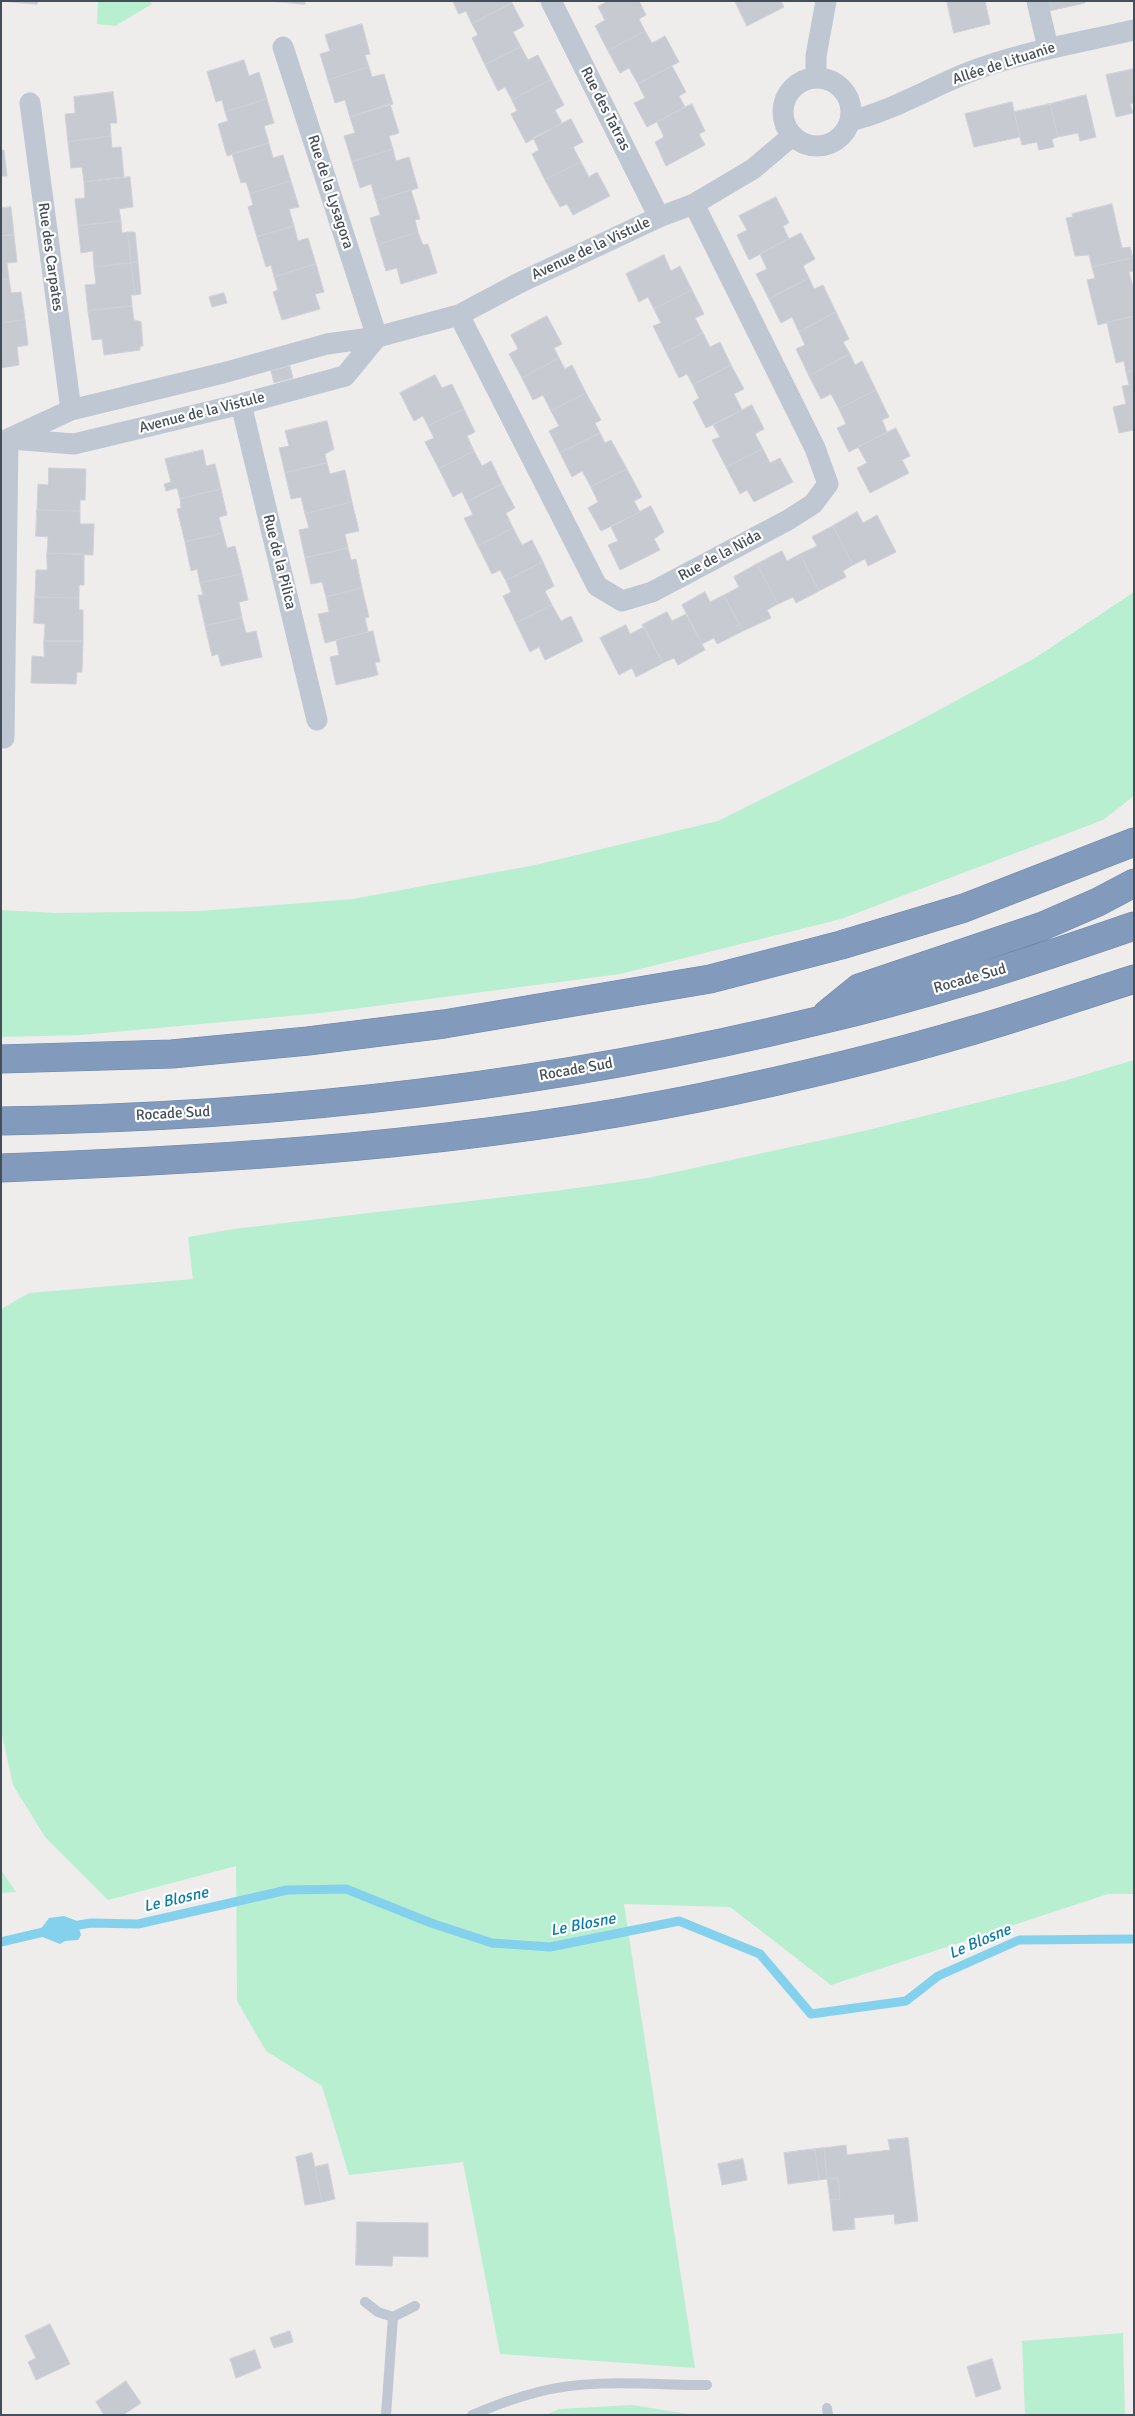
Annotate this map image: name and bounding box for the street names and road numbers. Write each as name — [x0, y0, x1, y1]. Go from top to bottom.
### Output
street label: Allée de Lituanie — [950, 39, 1058, 89]
street label: Rue des Tatras — [576, 64, 634, 154]
street label: Rue de la Lysagora — [303, 133, 357, 251]
street label: Rue des Carpates — [33, 201, 67, 313]
street label: Avenue de la Vistule — [529, 214, 653, 284]
street label: Avenue de la Vistule — [137, 389, 267, 437]
street label: Rue de la Pilica — [258, 513, 300, 611]
street label: Rue de la Nida — [675, 527, 765, 585]
street label: Rocade Sud — [932, 960, 1008, 998]
street label: Rocade Sud — [538, 1055, 614, 1085]
street label: Rocade Sud — [135, 1103, 211, 1125]

